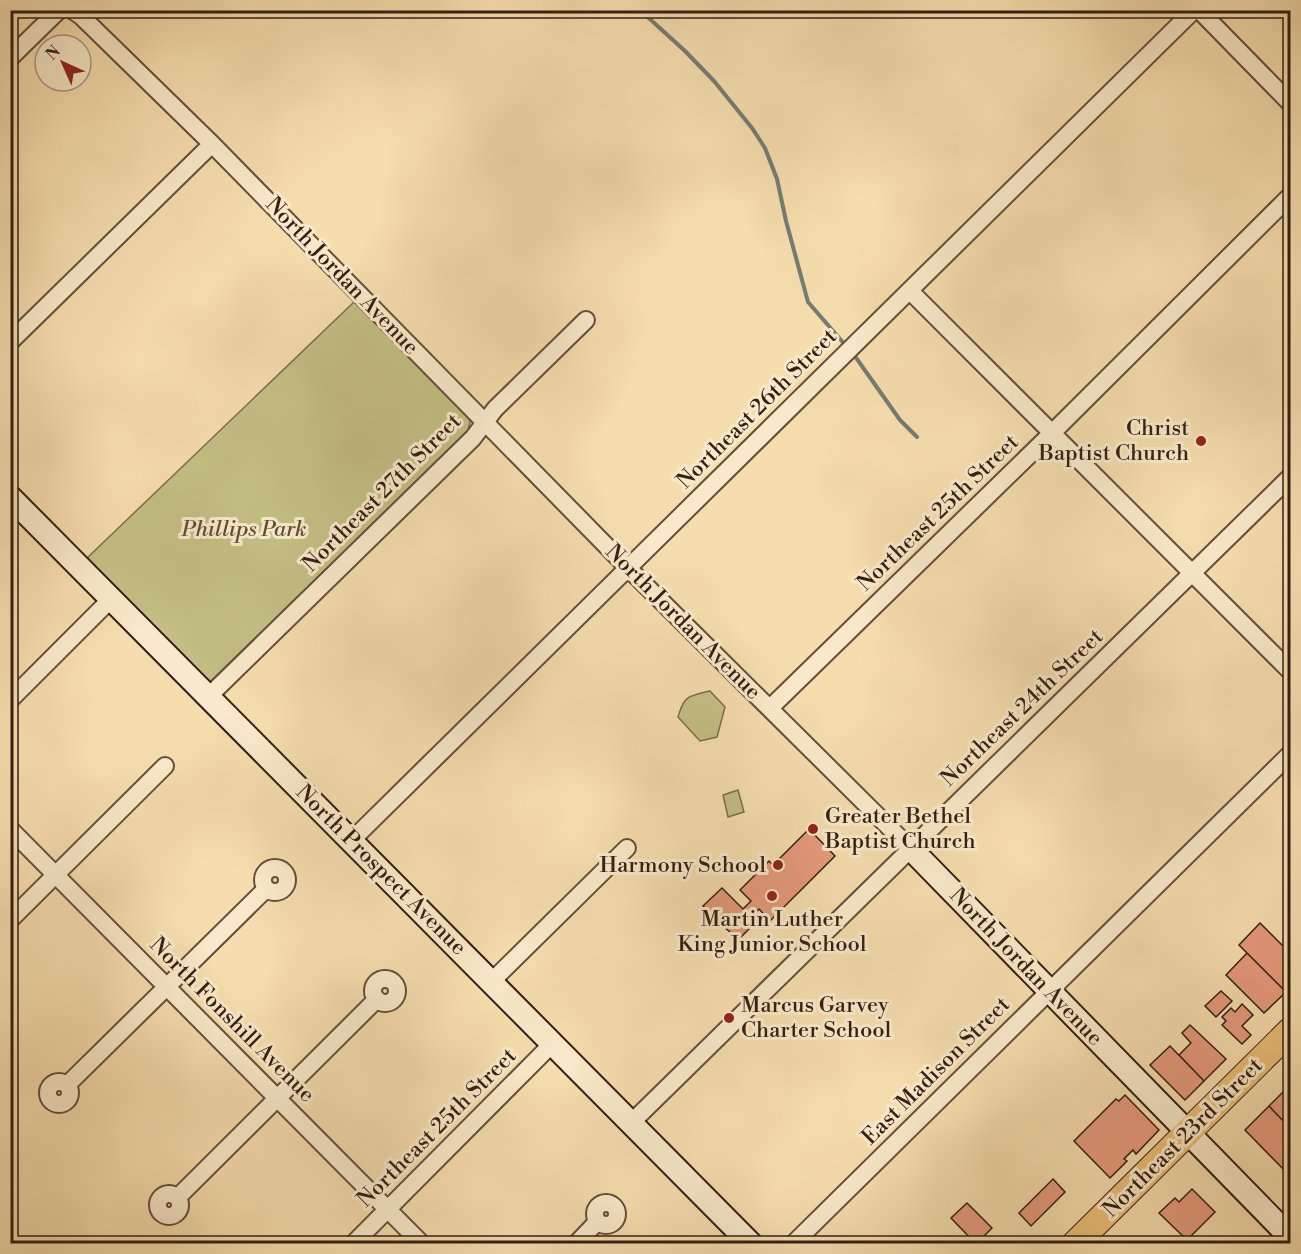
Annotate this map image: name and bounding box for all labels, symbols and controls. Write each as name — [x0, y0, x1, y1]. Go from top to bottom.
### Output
north arrow — [33, 33, 93, 93]
text: N — [42, 41, 65, 65]
street label: North Jordan Avenue — [260, 191, 424, 361]
street label: Northeast 26th Street — [671, 323, 843, 495]
street label: Northeast 27th Street — [297, 408, 467, 578]
place label: Christ Baptist Church — [1037, 415, 1189, 467]
street label: Northeast 25th Street — [852, 429, 1025, 597]
marker: Christ Baptist Church — [1194, 434, 1208, 448]
park label: Phillips Park — [181, 516, 306, 543]
street label: North Jordan Avenue — [599, 538, 767, 706]
street label: Northeast 24th Street — [935, 623, 1109, 793]
street label: North Prospect Avenue — [290, 779, 472, 961]
place label: Greater Bethel Baptist Church — [824, 803, 976, 855]
marker: Greater Bethel Baptist Church — [806, 822, 820, 836]
place label: Harmony School — [600, 852, 766, 879]
marker: Harmony School — [771, 858, 785, 872]
street label: North Jordan Avenue — [944, 882, 1108, 1052]
marker: Martin Luther King Junior School — [765, 889, 779, 903]
place label: Martin Luther King Junior School — [678, 906, 867, 958]
street label: North Fonshill Avenue — [144, 932, 320, 1108]
street label: East Madison Street — [856, 991, 1016, 1151]
place label: Marcus Garvey Charter School — [741, 992, 892, 1044]
marker: Marcus Garvey Charter School — [722, 1011, 736, 1025]
street label: Northeast 25th Street — [352, 1043, 522, 1213]
street label: Northeast 23rd Street — [1097, 1052, 1269, 1224]

